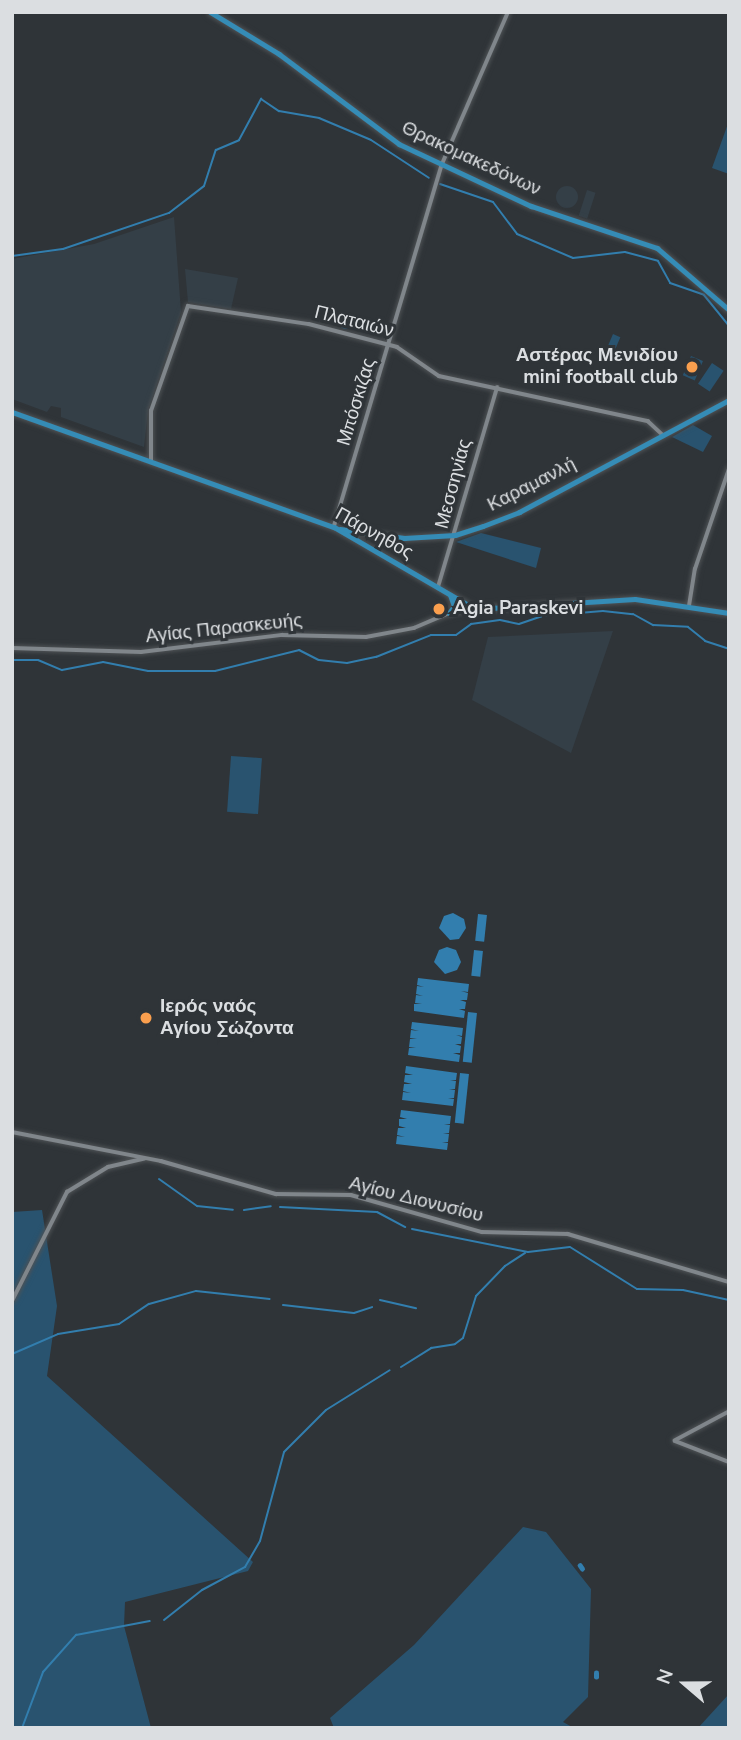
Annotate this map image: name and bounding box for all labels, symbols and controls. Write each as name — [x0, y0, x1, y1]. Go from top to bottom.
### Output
street label: Θρακομακεδόνων — [398, 117, 544, 201]
street label: Πλαταιών — [312, 301, 396, 343]
place label: Αστέρας Μενιδίου mini football club — [516, 345, 678, 389]
street label: Μπόσκιζας — [333, 356, 381, 448]
marker: Αστέρας Μενιδίου mini football club — [684, 359, 700, 375]
street label: Μεσσηνίας — [431, 437, 477, 531]
street label: Καραμανλή — [484, 453, 580, 517]
street label: Πάρνηθος — [331, 503, 417, 565]
place label: Agia Paraskevi — [453, 598, 583, 620]
marker: Agia Paraskevi — [431, 601, 447, 617]
street label: Αγίας Παρασκευής — [145, 609, 303, 649]
place label: Ιερός ναός Αγίου Σώζοντα — [160, 996, 294, 1040]
marker: Ιερός ναός Αγίου Σώζοντα — [138, 1010, 154, 1026]
street label: Αγίου Διονυσίου — [347, 1172, 485, 1228]
north arrow — [650, 1649, 720, 1719]
text: N — [651, 1666, 680, 1688]

